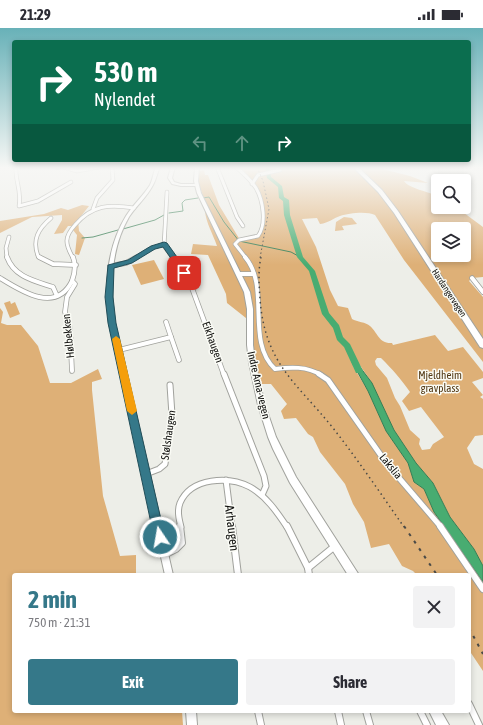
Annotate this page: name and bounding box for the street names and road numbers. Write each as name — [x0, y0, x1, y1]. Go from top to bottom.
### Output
street label: Hardangervegen — [430, 267, 468, 319]
street label: Hølbekken — [60, 313, 76, 359]
street label: Eikhaugen — [200, 320, 226, 364]
street label: Indre Arna-vegen — [245, 350, 273, 420]
street label: Stølshaugen — [159, 409, 177, 461]
street label: Lakslia — [377, 451, 405, 481]
street label: Arhaugen — [222, 504, 242, 552]

